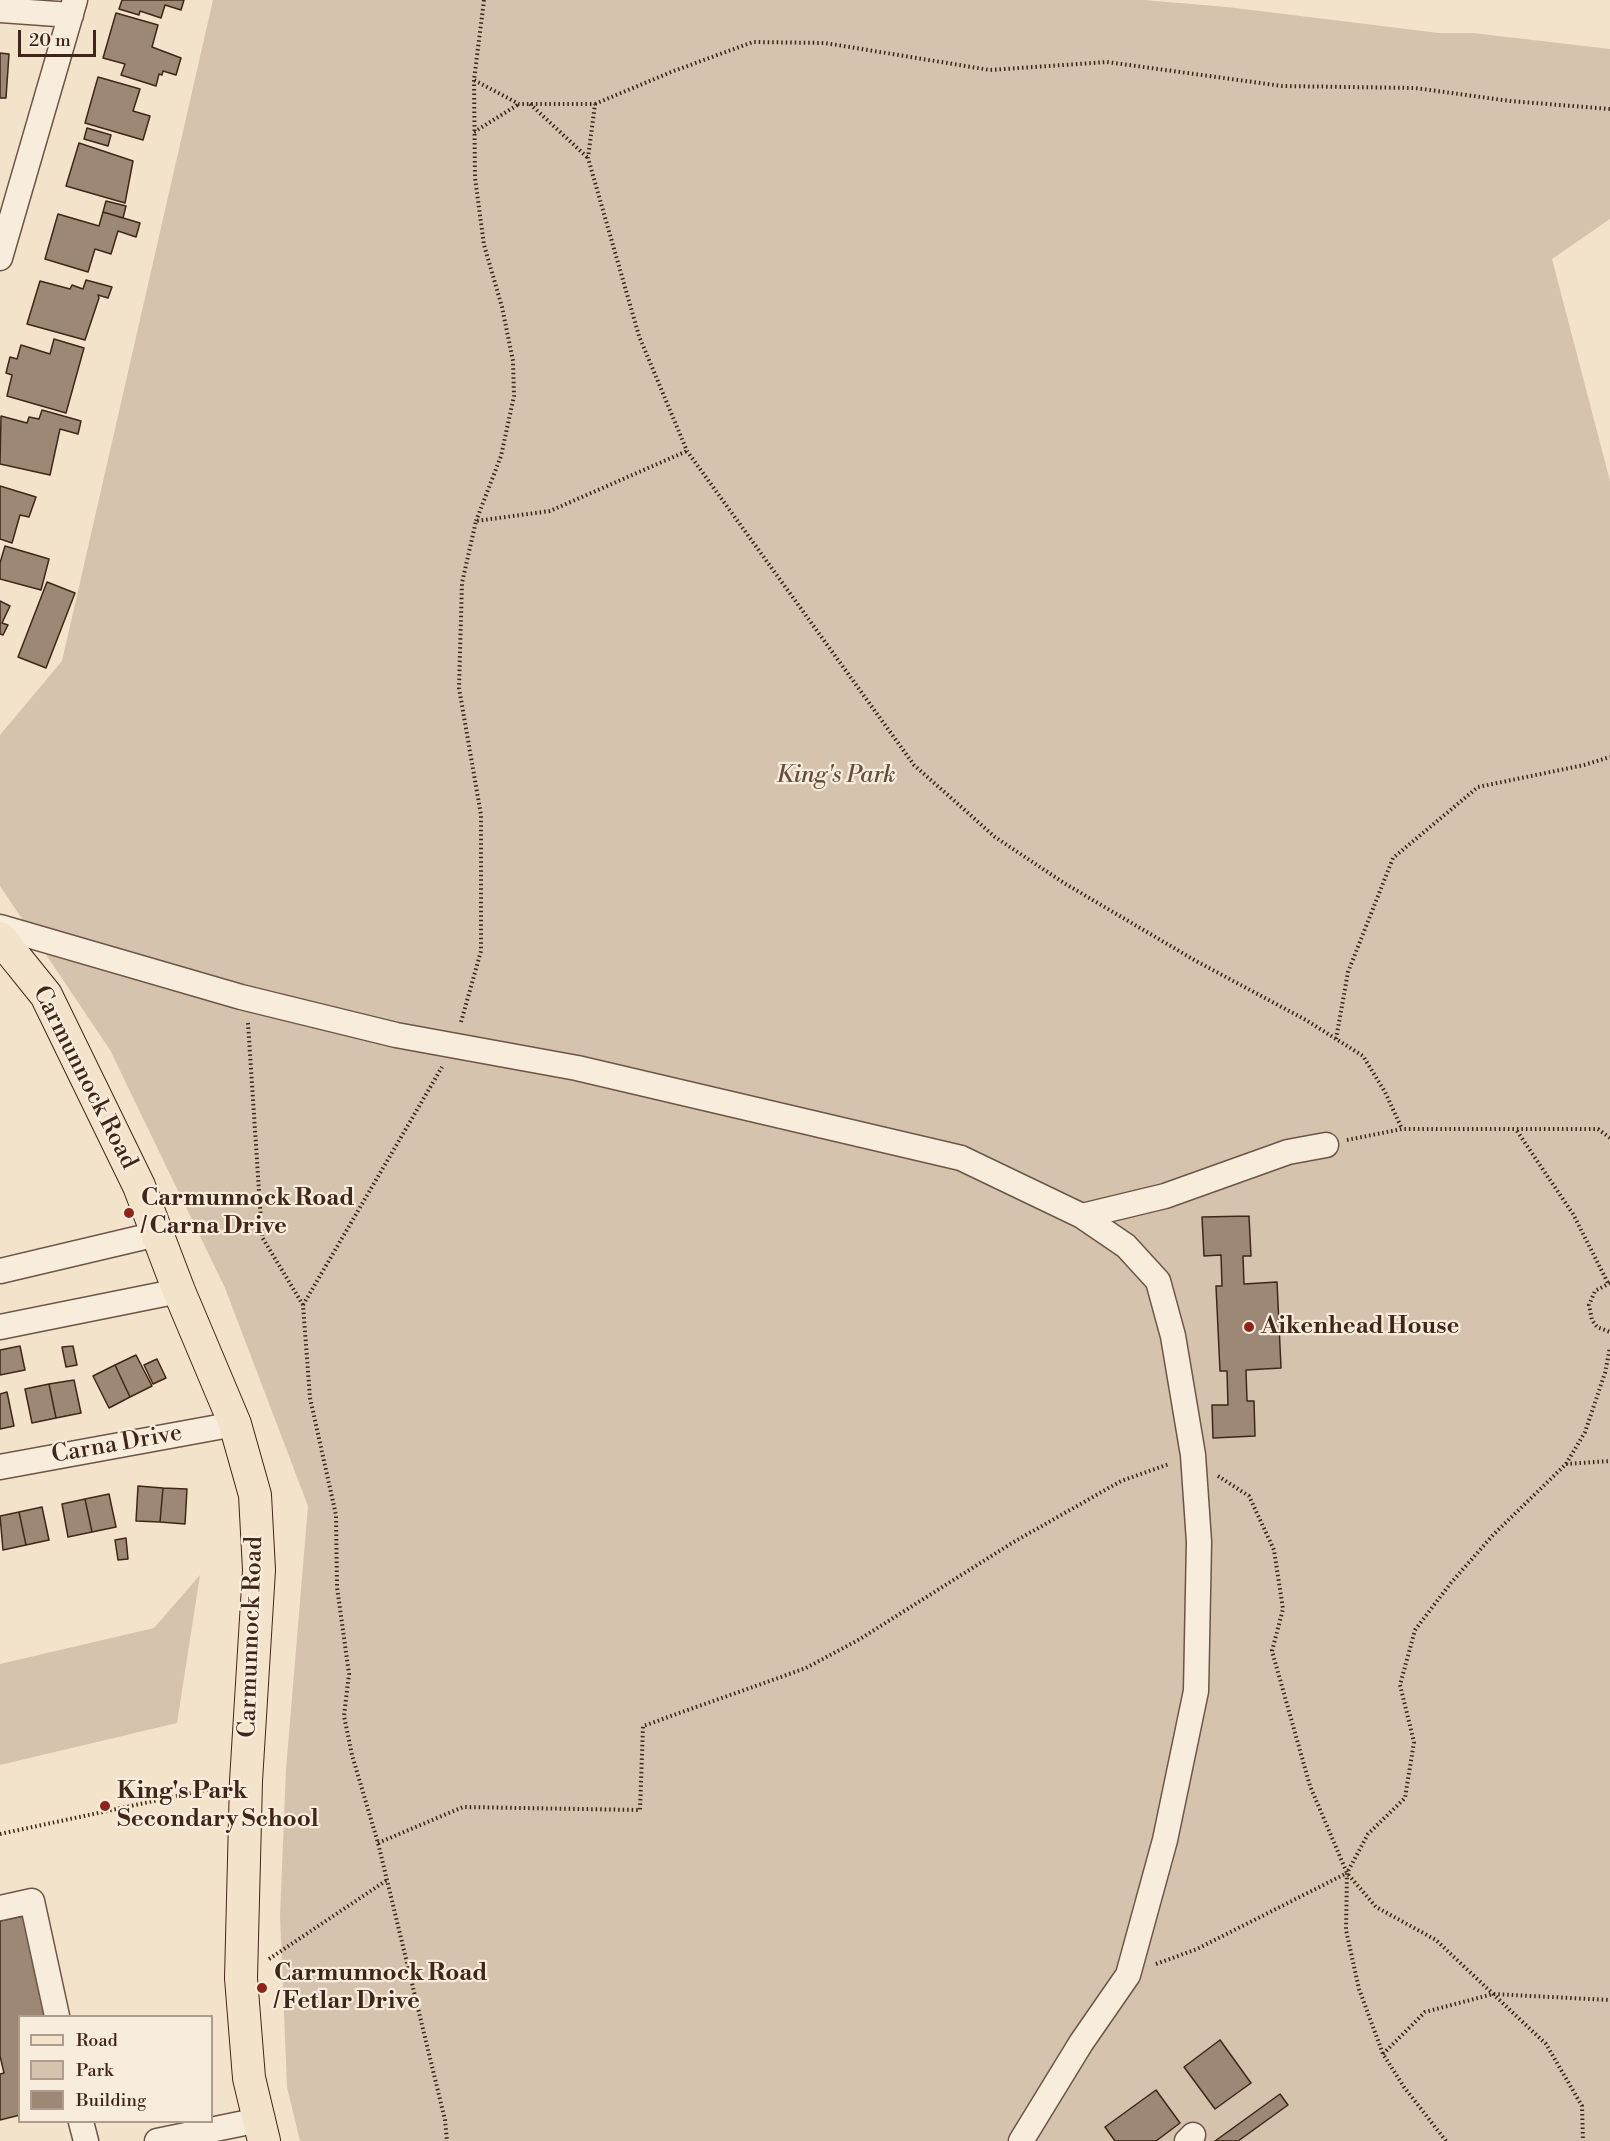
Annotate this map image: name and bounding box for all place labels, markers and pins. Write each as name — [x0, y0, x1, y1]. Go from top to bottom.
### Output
place label: Carmunnock Road / Carna Drive — [141, 1185, 354, 1241]
marker: Carmunnock Road / Carna Drive — [122, 1206, 136, 1220]
place label: Aikenhead House — [1261, 1313, 1459, 1341]
marker: Aikenhead House — [1242, 1320, 1256, 1334]
place label: King's Park Secondary School — [117, 1778, 319, 1834]
marker: King's Park Secondary School — [98, 1799, 112, 1813]
place label: Carmunnock Road / Fetlar Drive — [274, 1960, 487, 2016]
marker: Carmunnock Road / Fetlar Drive — [255, 1981, 269, 1995]

